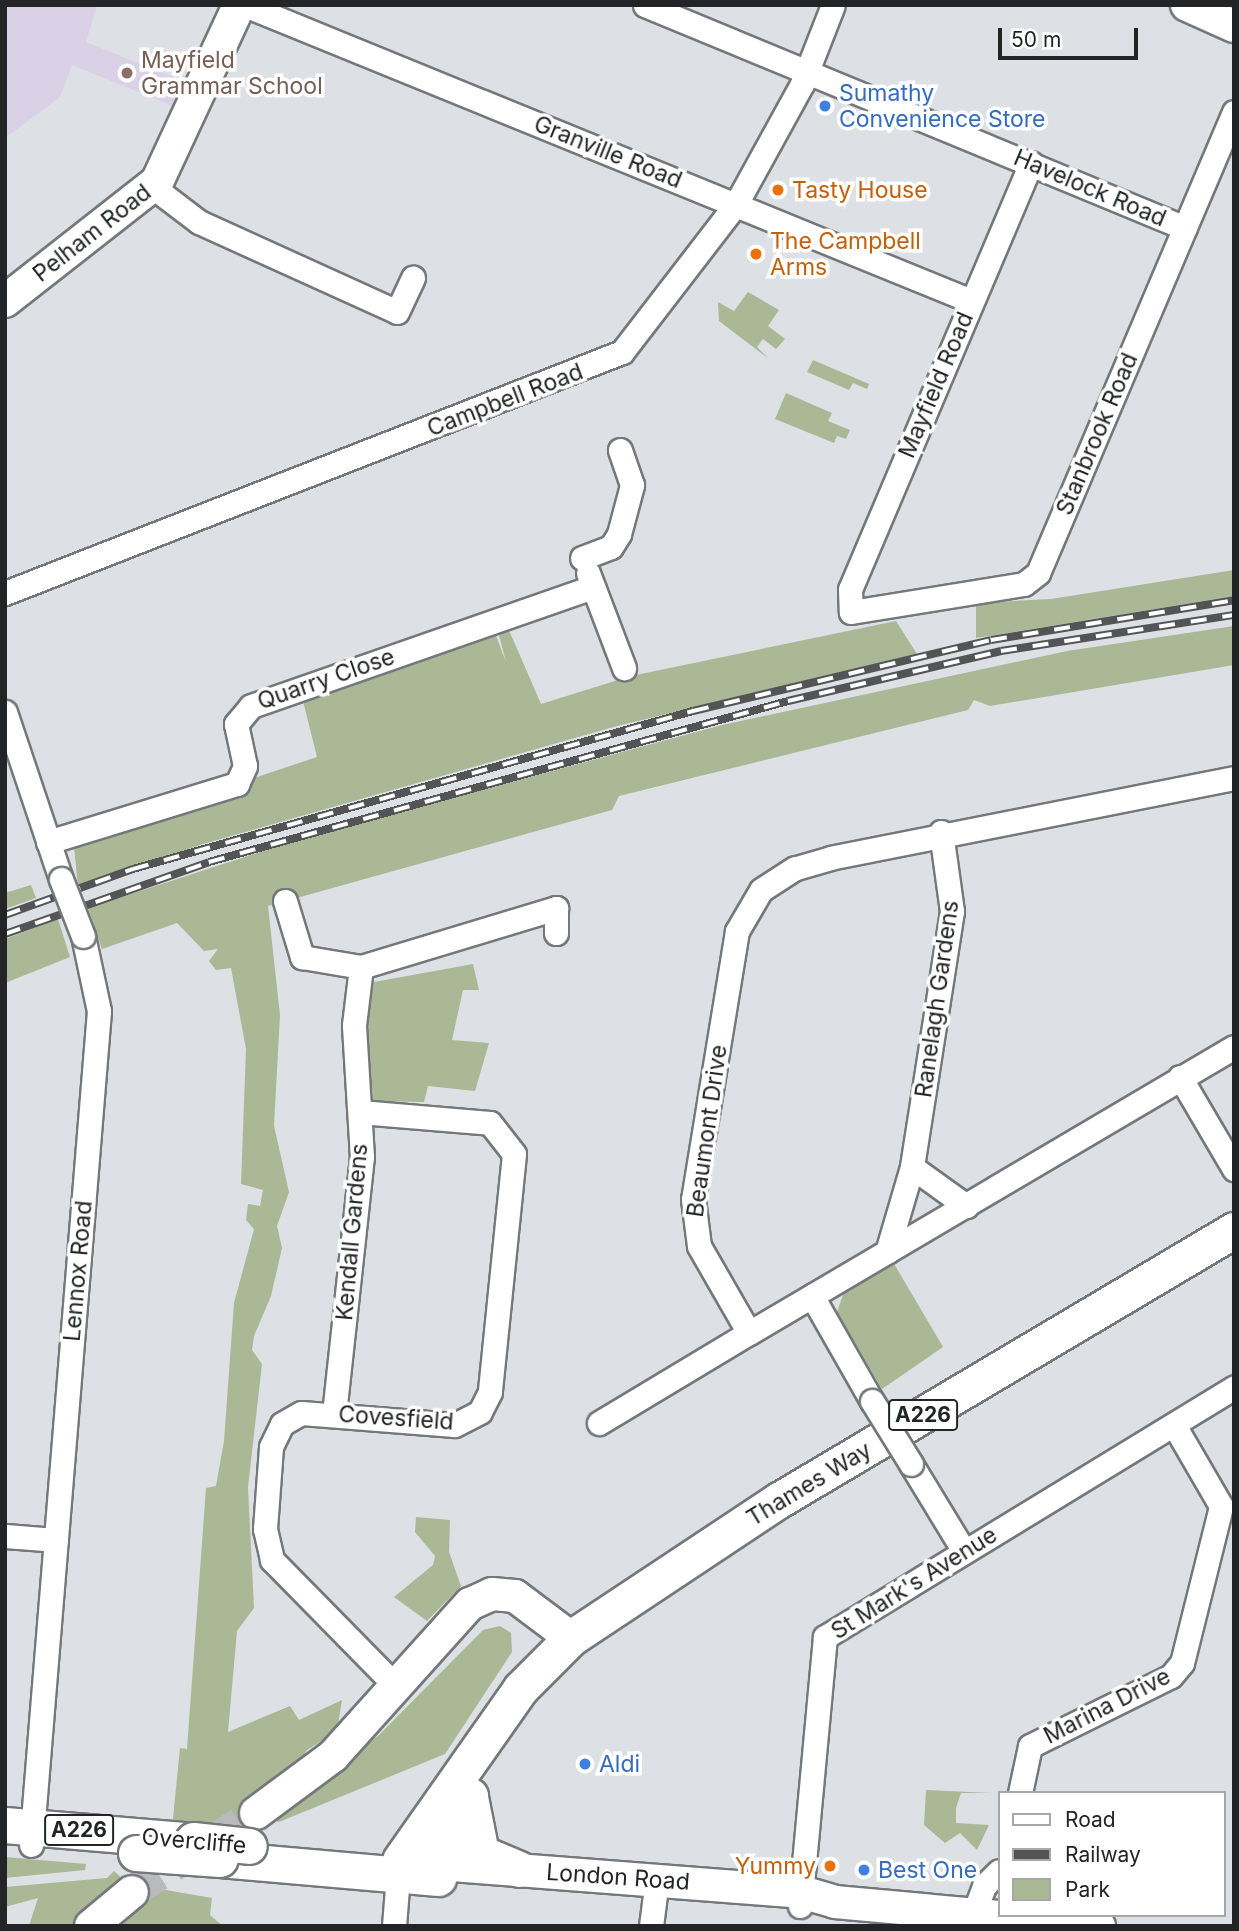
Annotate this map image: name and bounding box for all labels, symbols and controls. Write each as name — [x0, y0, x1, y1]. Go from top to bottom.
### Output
scale bar — [1001, 14, 1141, 58]
text: 50 m — [1011, 27, 1061, 52]
place label: Mayfield Grammar School — [141, 46, 323, 100]
marker: Mayfield Grammar School — [119, 65, 135, 81]
place label: Sumathy Convenience Store — [839, 79, 1045, 133]
marker: Sumathy Convenience Store — [817, 98, 833, 114]
street label: Granville Road — [530, 110, 686, 194]
street label: Havelock Road — [1010, 144, 1170, 232]
place label: Tasty House — [792, 176, 928, 204]
street label: Pelham Road — [27, 178, 157, 288]
marker: Tasty House — [770, 182, 786, 198]
place label: The Campbell Arms — [770, 227, 921, 281]
marker: The Campbell Arms — [748, 246, 764, 262]
street label: Mayfield Road — [893, 308, 979, 462]
street label: Stanbrook Road — [1050, 349, 1144, 519]
street label: Campbell Road — [423, 358, 587, 442]
street label: Quarry Close — [254, 643, 398, 715]
street label: Ranelagh Gardens — [909, 899, 965, 1099]
street label: Beaumont Drive — [681, 1043, 733, 1219]
street label: Kendall Gardens — [331, 1142, 373, 1322]
street label: Lennox Road — [58, 1199, 98, 1343]
road number: A226 — [888, 1398, 958, 1432]
street label: Covesfield — [338, 1400, 454, 1436]
street label: Thames Way — [742, 1436, 876, 1532]
street label: St Mark's Avenue — [826, 1521, 1002, 1645]
street label: Marina Drive — [1039, 1662, 1175, 1750]
place label: Aldi — [599, 1750, 640, 1778]
marker: Aldi — [577, 1756, 593, 1772]
legend — [998, 1791, 1225, 1917]
text: Road — [1065, 1807, 1116, 1832]
road number: A226 — [44, 1812, 114, 1848]
street label: Overcliffe — [141, 1823, 247, 1859]
text: Railway — [1065, 1842, 1141, 1867]
place label: Yummy — [735, 1852, 816, 1880]
place label: Best One — [878, 1856, 977, 1884]
street label: London Road — [545, 1858, 691, 1896]
marker: Yummy — [822, 1858, 838, 1874]
marker: Best One — [856, 1862, 872, 1878]
text: Park — [1065, 1877, 1110, 1902]

